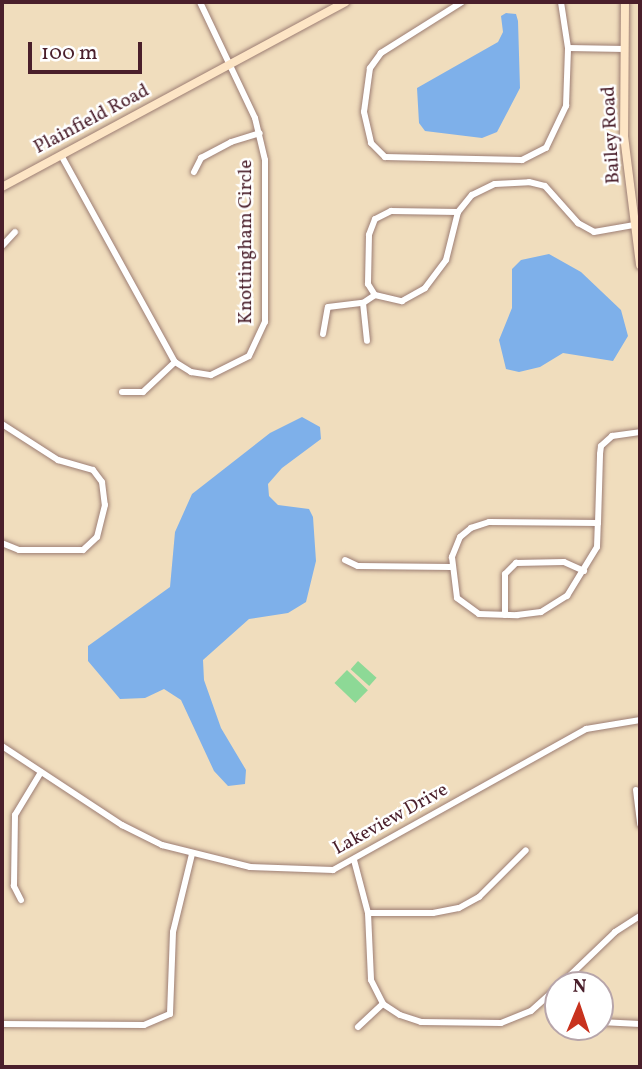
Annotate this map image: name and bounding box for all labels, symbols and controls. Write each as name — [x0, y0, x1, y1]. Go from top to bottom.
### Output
scale bar — [32, 28, 145, 72]
text: 100 m — [41, 39, 98, 68]
street label: Plainfield Road — [30, 80, 154, 160]
street label: Bailey Road — [598, 85, 626, 185]
street label: Knottingham Circle — [236, 160, 258, 324]
street label: Lakeview Drive — [329, 779, 453, 861]
north arrow — [544, 971, 614, 1041]
text: N — [572, 974, 587, 1000]

